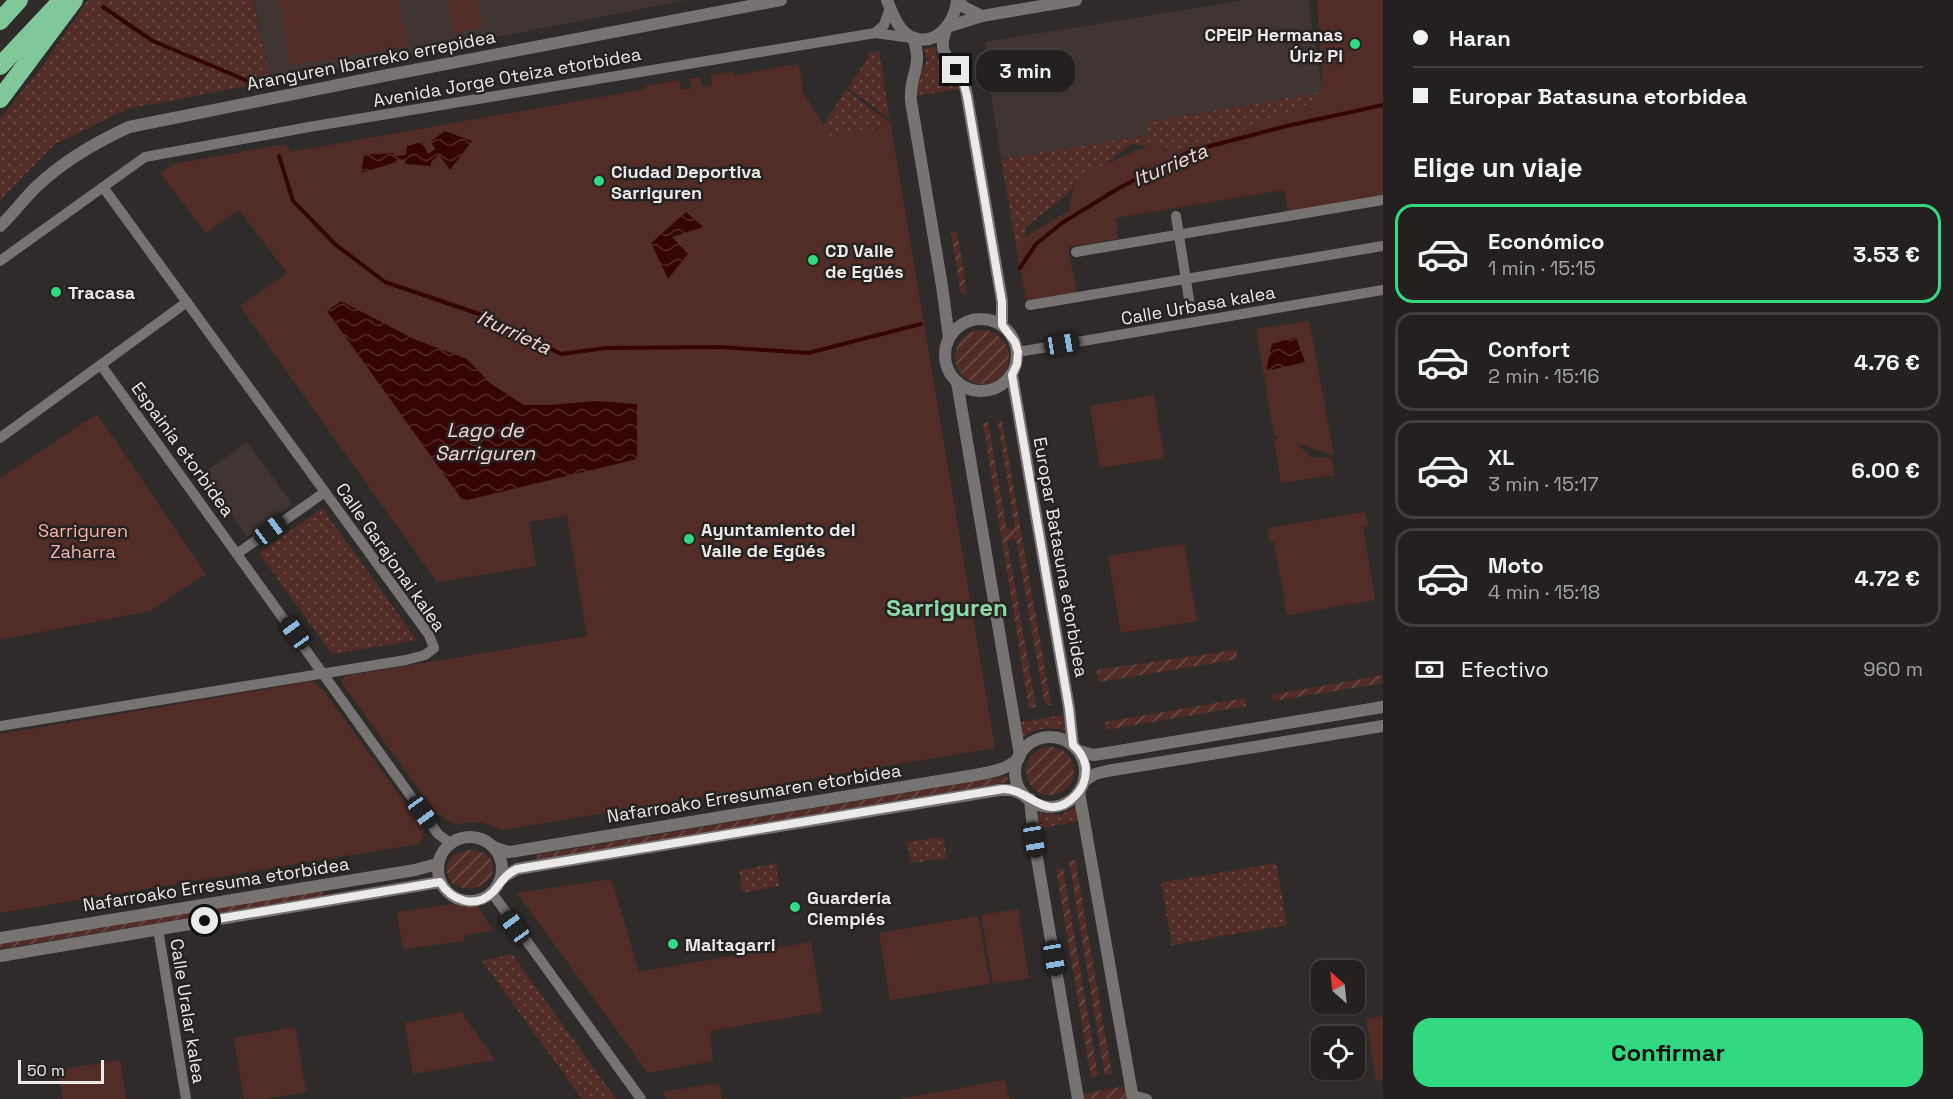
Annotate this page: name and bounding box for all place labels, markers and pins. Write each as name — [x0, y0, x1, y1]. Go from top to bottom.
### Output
place label: CPEIP Hermanas Úriz Pi — [1204, 23, 1343, 67]
marker: CPEIP Hermanas Úriz Pi — [1348, 37, 1362, 51]
place label: Ciudad Deportiva Sarriguren — [611, 160, 762, 204]
marker: Ciudad Deportiva Sarriguren — [592, 174, 606, 188]
place label: CD Valle de Egüés — [825, 239, 904, 283]
marker: CD Valle de Egüés — [806, 253, 820, 267]
place label: Tracasa — [68, 281, 136, 304]
marker: Tracasa — [49, 285, 63, 299]
place label: Ayuntamiento del Valle de Egüés — [701, 518, 856, 562]
marker: Ayuntamiento del Valle de Egüés — [682, 532, 696, 546]
place label: Guardería Ciempiés — [807, 886, 892, 930]
marker: Guardería Ciempiés — [788, 900, 802, 914]
place label: Maitagarri — [685, 933, 775, 956]
marker: Maitagarri — [666, 937, 680, 951]

